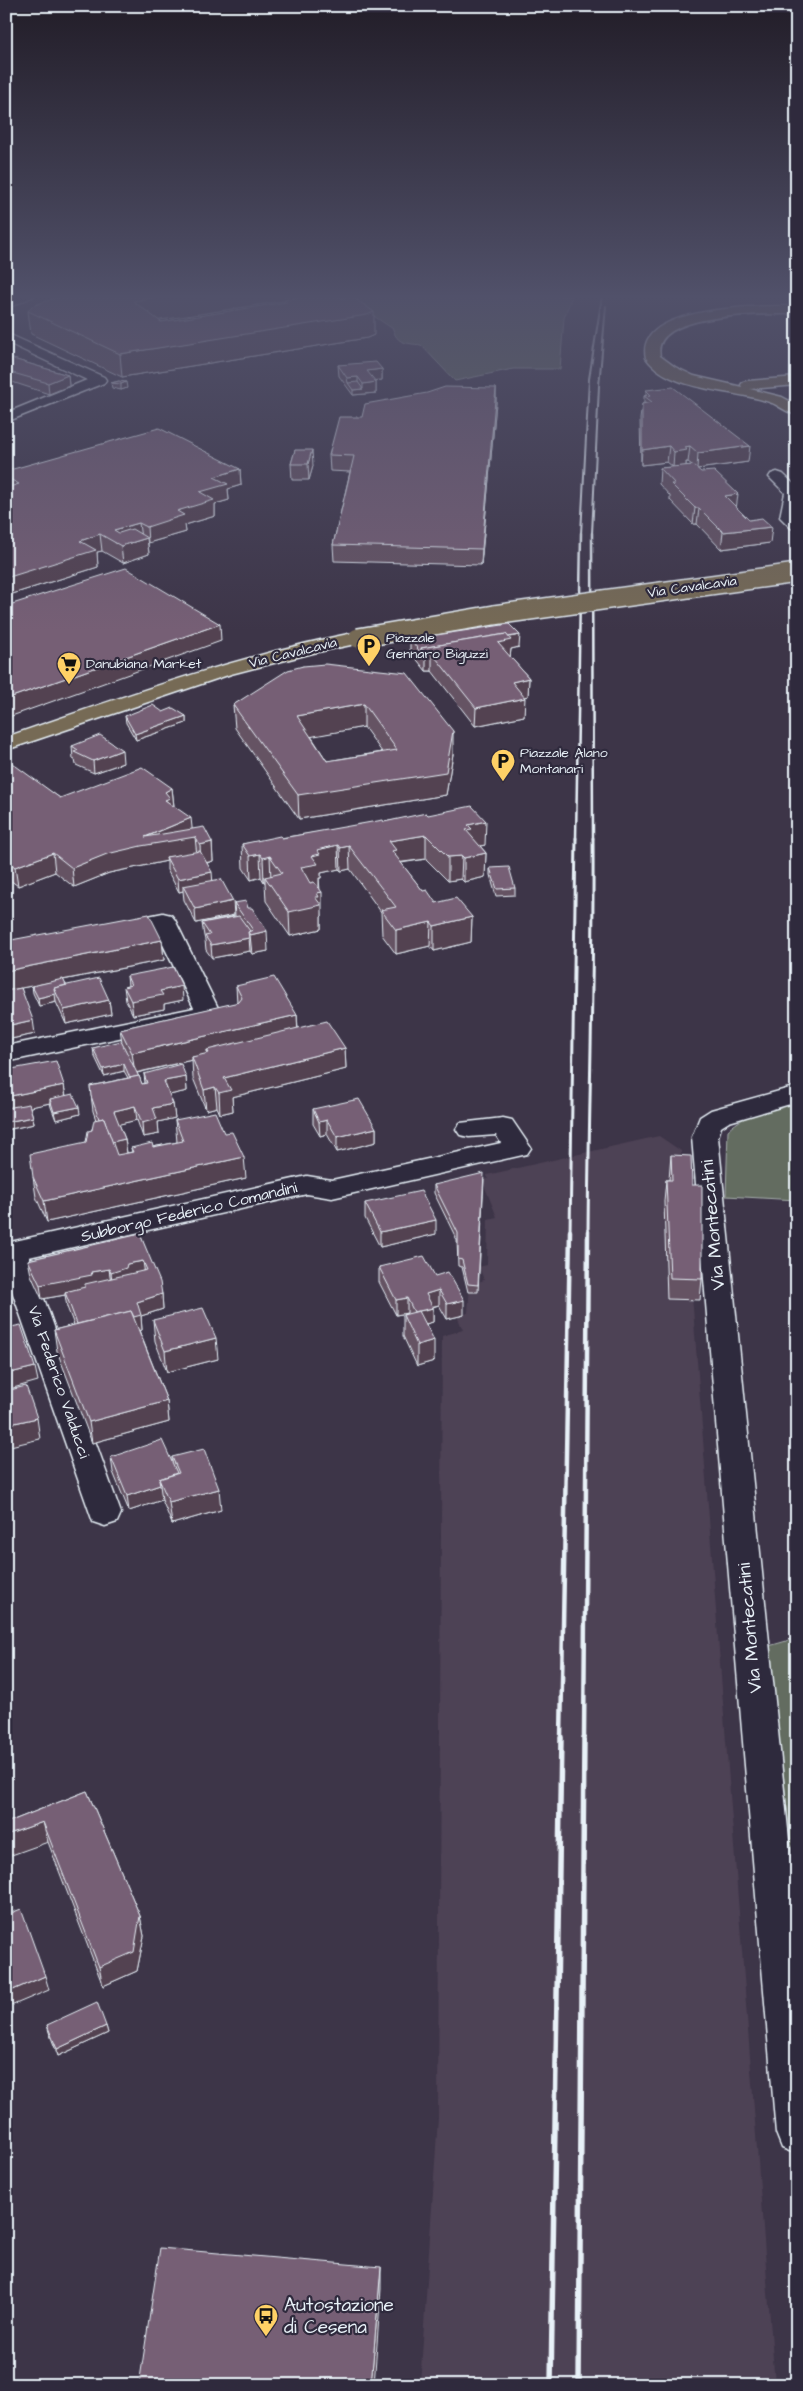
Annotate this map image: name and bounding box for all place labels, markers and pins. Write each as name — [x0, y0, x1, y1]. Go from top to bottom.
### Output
place label: Piazzale Gennaro Biguzzi — [386, 628, 488, 664]
parking icon: Piazzale Gennaro Biguzzi — [356, 633, 382, 667]
supermarket icon: Danubiana Market — [56, 651, 82, 685]
place label: Danubiana Market — [86, 654, 202, 674]
place label: Piazzale Alano Montanari — [520, 743, 608, 779]
parking icon: Piazzale Alano Montanari — [490, 748, 516, 782]
place label: Autostazione di Cesena — [284, 2292, 394, 2341]
bus stop icon: Autostazione di Cesena — [253, 2303, 279, 2337]

